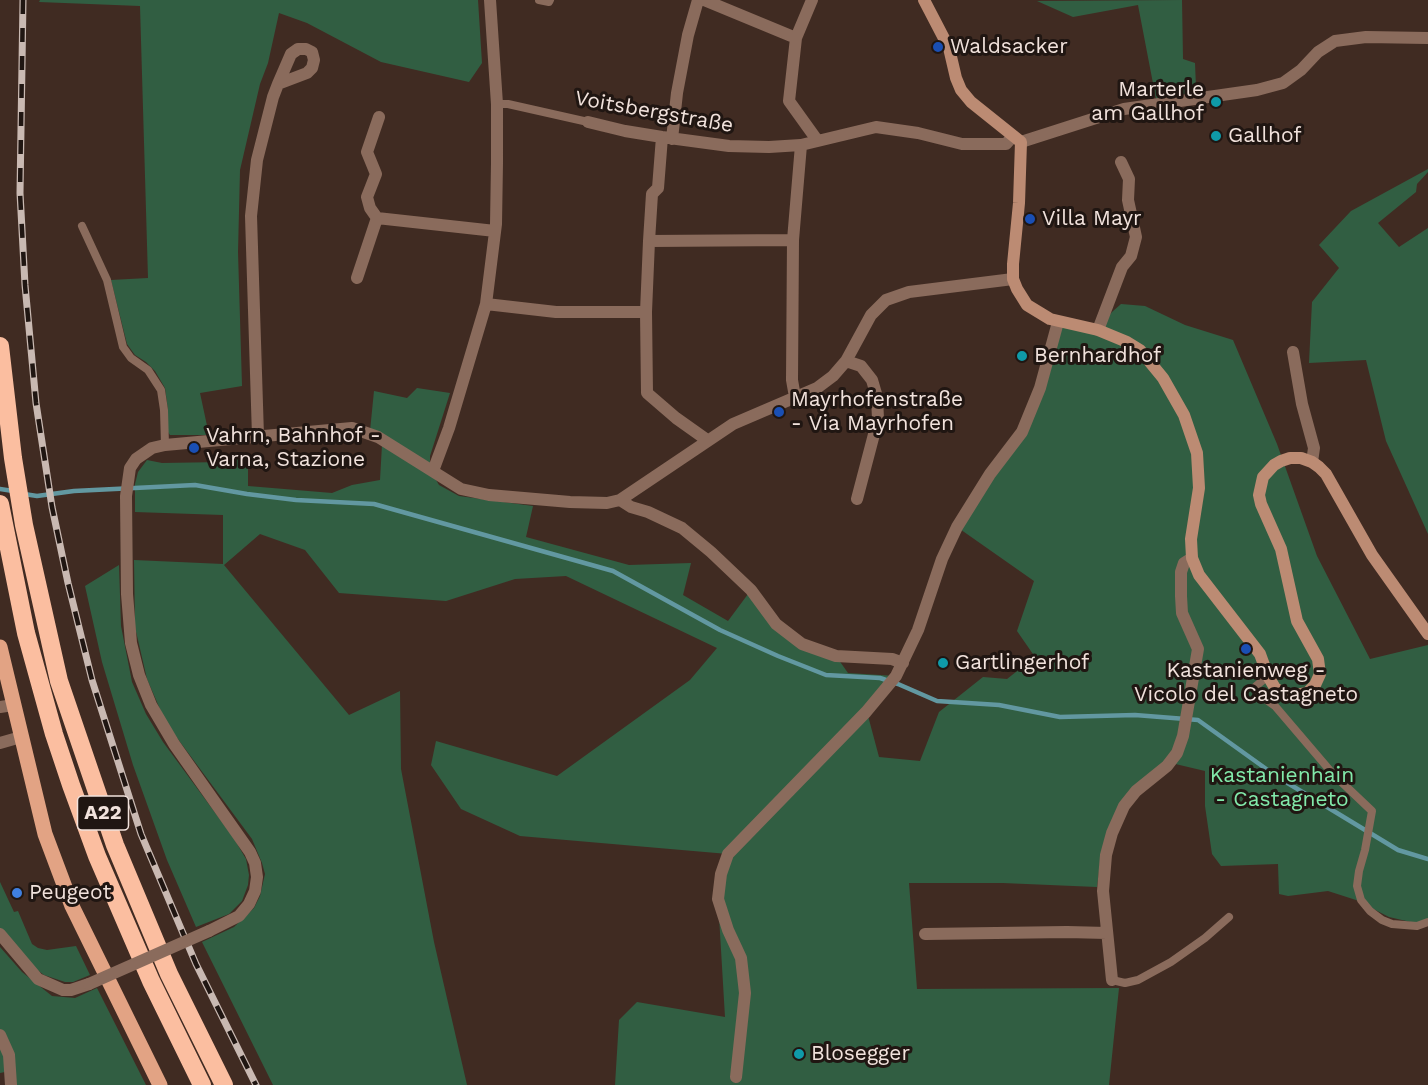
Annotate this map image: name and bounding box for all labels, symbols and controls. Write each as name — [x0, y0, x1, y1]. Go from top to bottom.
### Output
place label: Waldsacker — [950, 34, 1068, 60]
marker: Waldsacker — [931, 40, 945, 54]
place label: Marterle am Gallhof — [1091, 77, 1204, 127]
street label: Voitsbergstraße — [573, 86, 735, 138]
marker: Marterle am Gallhof — [1209, 95, 1223, 109]
place label: Gallhof — [1228, 123, 1302, 149]
marker: Gallhof — [1209, 129, 1223, 143]
place label: Villa Mayr — [1042, 206, 1142, 232]
marker: Villa Mayr — [1023, 212, 1037, 226]
place label: Bernhardhof — [1034, 343, 1161, 369]
marker: Bernhardhof — [1015, 349, 1029, 363]
place label: Mayrhofenstraße - Via Mayrhofen — [791, 387, 963, 437]
marker: Mayrhofenstraße - Via Mayrhofen — [772, 405, 786, 419]
place label: Vahrn, Bahnhof - Varna, Stazione — [206, 423, 381, 473]
marker: Vahrn, Bahnhof - Varna, Stazione — [187, 441, 201, 455]
marker: Kastanienweg - Vicolo del Castagneto — [1239, 642, 1253, 656]
place label: Gartlingerhof — [955, 650, 1089, 676]
marker: Gartlingerhof — [936, 656, 950, 670]
place label: Kastanienweg - Vicolo del Castagneto — [1134, 658, 1358, 708]
park label: Kastanienhain - Castagneto — [1210, 763, 1354, 813]
road number: A22 — [78, 796, 128, 830]
place label: Peugeot — [29, 880, 111, 906]
marker: Peugeot — [10, 886, 24, 900]
place label: Blosegger — [811, 1041, 910, 1067]
marker: Blosegger — [792, 1047, 806, 1061]

